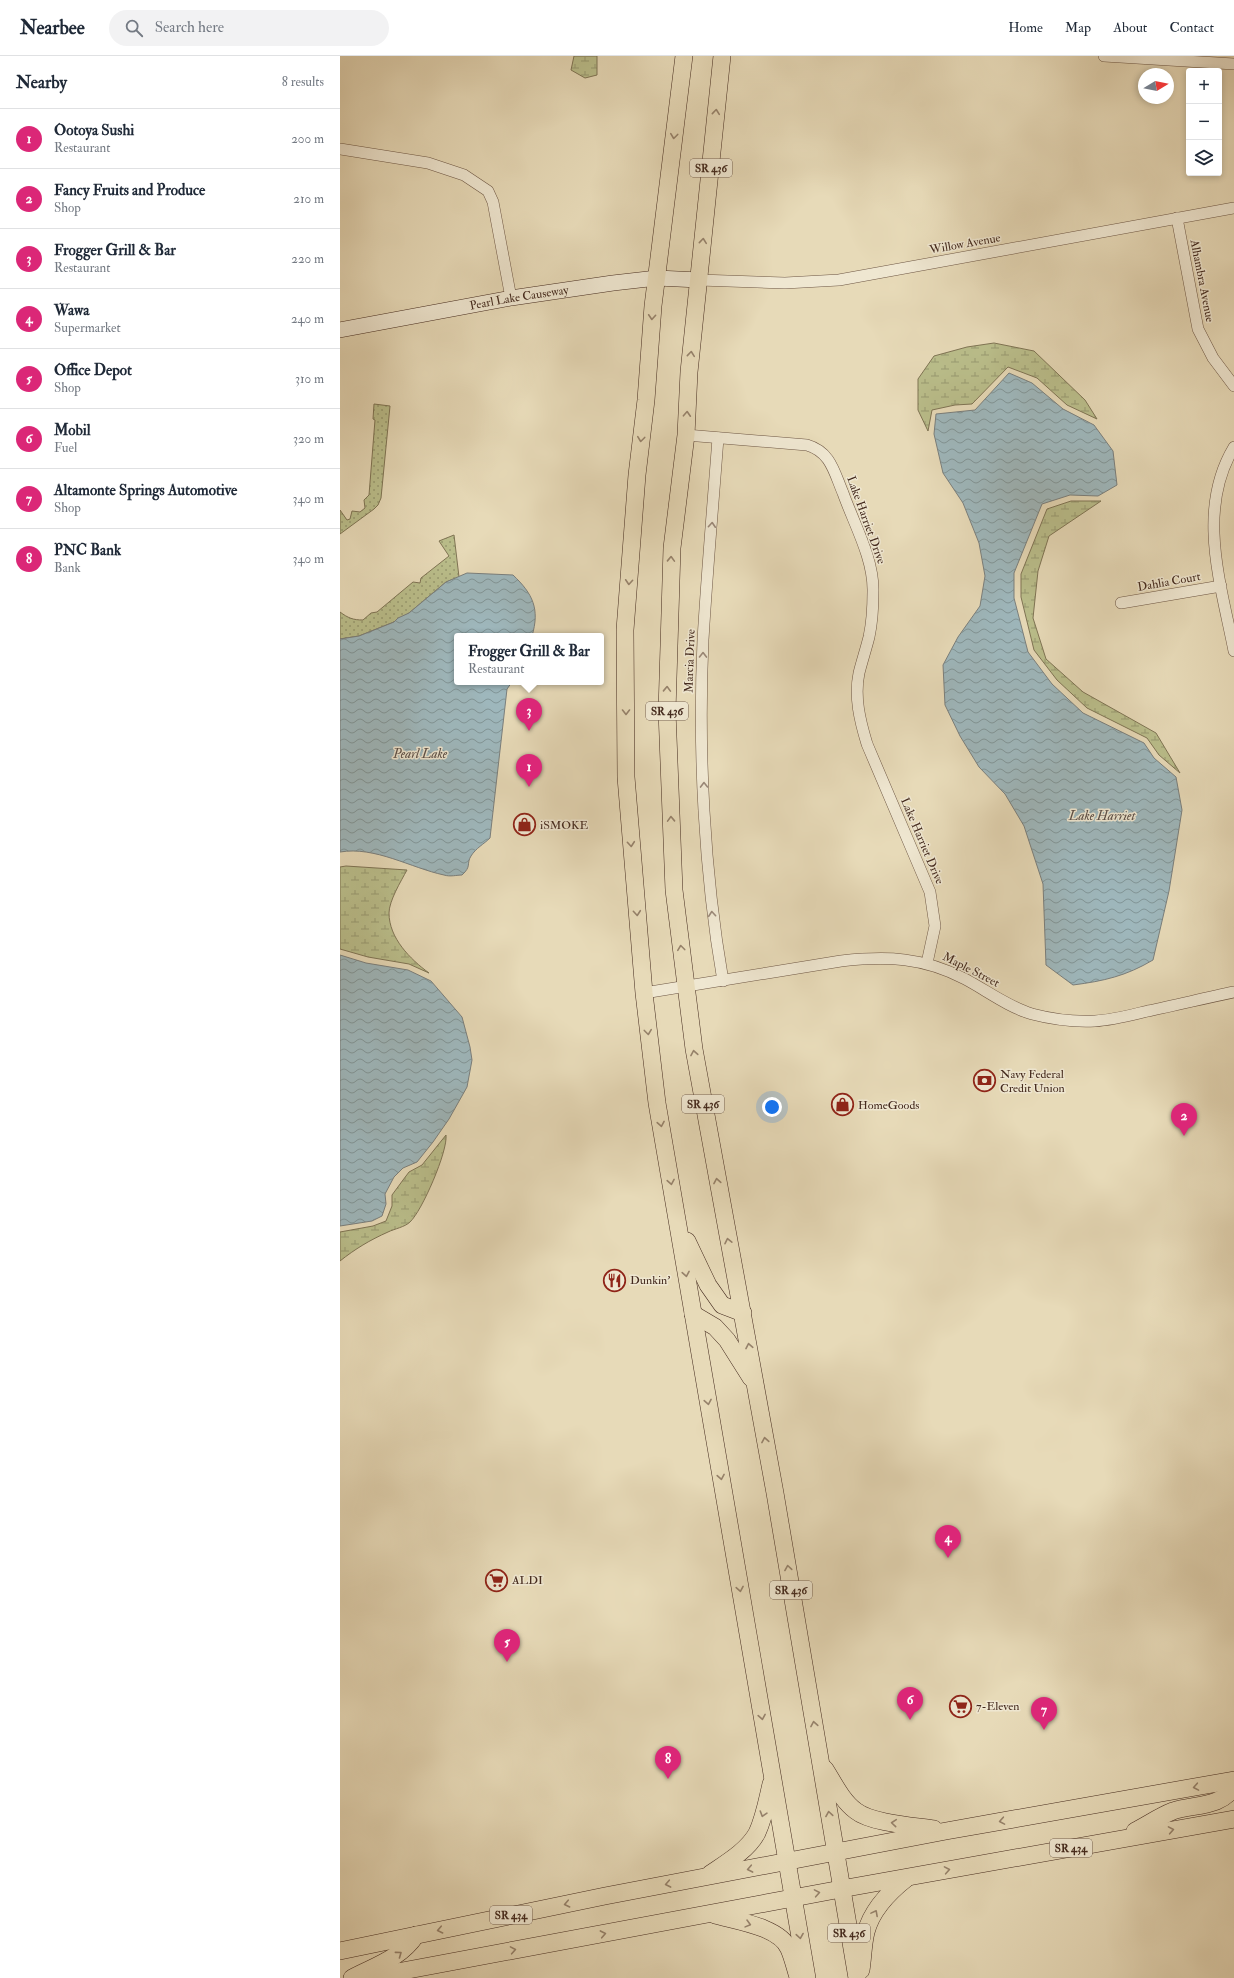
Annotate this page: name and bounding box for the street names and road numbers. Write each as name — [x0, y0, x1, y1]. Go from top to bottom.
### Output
road number: SR 436 — [690, 159, 732, 177]
street label: Willow Avenue — [927, 230, 1002, 258]
street label: Alhambra Avenue — [1186, 238, 1217, 324]
street label: Pearl Lake Causeway — [468, 282, 570, 313]
street label: Lake Harriet Drive — [843, 474, 889, 566]
street label: Dahlia Court — [1136, 569, 1202, 595]
street label: Marcia Drive — [681, 629, 699, 693]
road number: SR 436 — [646, 702, 688, 720]
street label: Lake Harriet Drive — [897, 796, 947, 886]
street label: Maple Street — [940, 949, 1002, 991]
road number: SR 436 — [682, 1095, 724, 1113]
road number: SR 436 — [770, 1581, 812, 1599]
road number: SR 434 — [1050, 1839, 1092, 1857]
road number: SR 434 — [490, 1906, 532, 1924]
road number: SR 436 — [828, 1924, 870, 1942]

